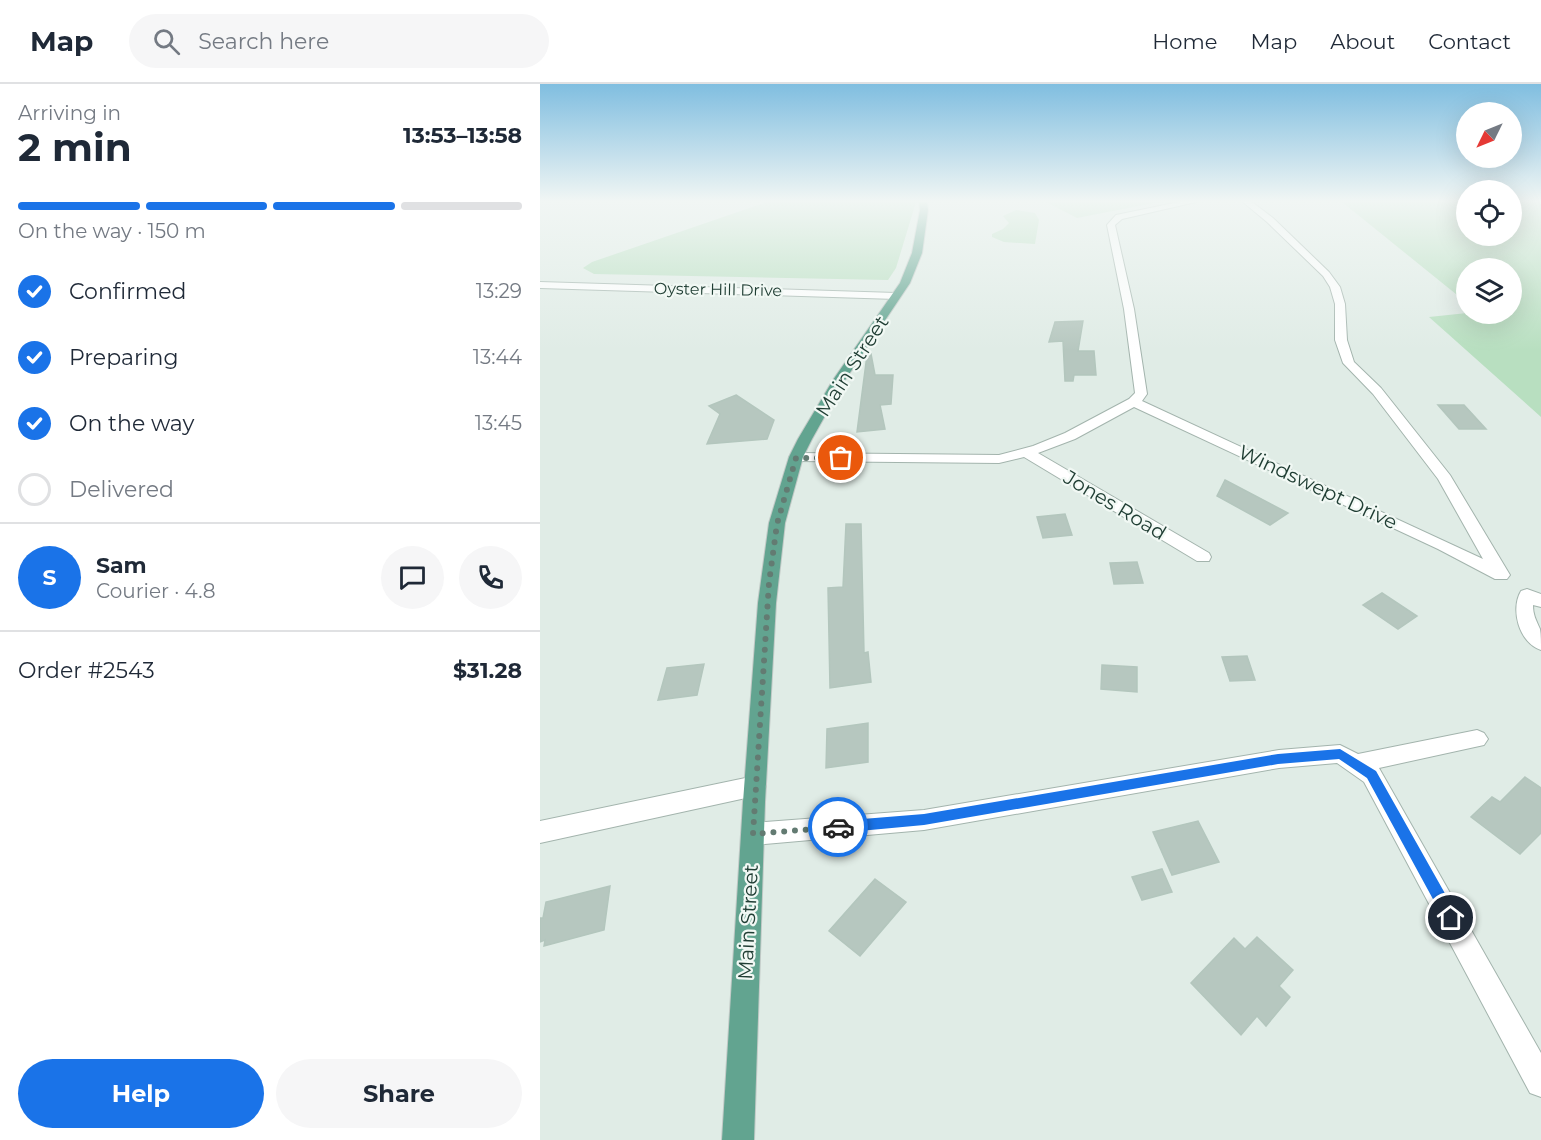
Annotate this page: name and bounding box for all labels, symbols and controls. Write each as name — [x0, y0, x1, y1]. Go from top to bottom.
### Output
search box — [129, 14, 549, 68]
text: Map — [30, 24, 93, 58]
icon: search — [150, 25, 183, 58]
text: Search here — [198, 28, 329, 55]
text: Home — [1152, 29, 1217, 54]
text: Map — [1250, 29, 1297, 54]
text: About — [1330, 29, 1395, 54]
text: Contact — [1428, 29, 1511, 54]
text: Arriving in — [18, 101, 121, 125]
north arrow — [1456, 102, 1522, 168]
map controls — [1456, 102, 1522, 324]
text: 13:53–13:58 — [403, 122, 522, 149]
text: 2 min — [18, 123, 132, 171]
button: locate — [1456, 180, 1522, 246]
text: On the way · 150 m — [18, 219, 206, 243]
button: layers — [1456, 258, 1522, 324]
icon: check — [18, 275, 51, 308]
text: Confirmed — [69, 278, 186, 305]
text: 13:29 — [476, 279, 522, 303]
street label: Oyster Hill Drive — [654, 279, 782, 300]
street label: Main Street — [810, 311, 894, 421]
icon: check — [18, 341, 51, 374]
text: Preparing — [69, 344, 178, 371]
text: 13:44 — [473, 345, 522, 369]
icon: check — [18, 407, 51, 440]
text: On the way — [69, 410, 194, 437]
text: 13:45 — [475, 411, 522, 435]
pin — [815, 432, 866, 483]
street label: Windswept Drive — [1235, 440, 1401, 534]
icon: bag — [824, 441, 857, 474]
street label: Jones Road — [1058, 464, 1171, 545]
text: Delivered — [69, 476, 174, 503]
button: chat — [381, 546, 444, 609]
button: phone — [459, 546, 522, 609]
text: Sam — [96, 552, 147, 579]
text: S — [42, 564, 57, 591]
text: Courier · 4.8 — [96, 579, 215, 603]
text: Order #2543 — [18, 657, 155, 684]
text: $31.28 — [453, 657, 522, 684]
courier — [808, 797, 868, 857]
icon: car — [822, 811, 855, 844]
street label: Main Street — [733, 864, 763, 980]
pin — [1425, 892, 1476, 943]
icon: home — [1434, 901, 1467, 934]
button: Help — [18, 1059, 264, 1128]
button: Share — [276, 1059, 522, 1128]

